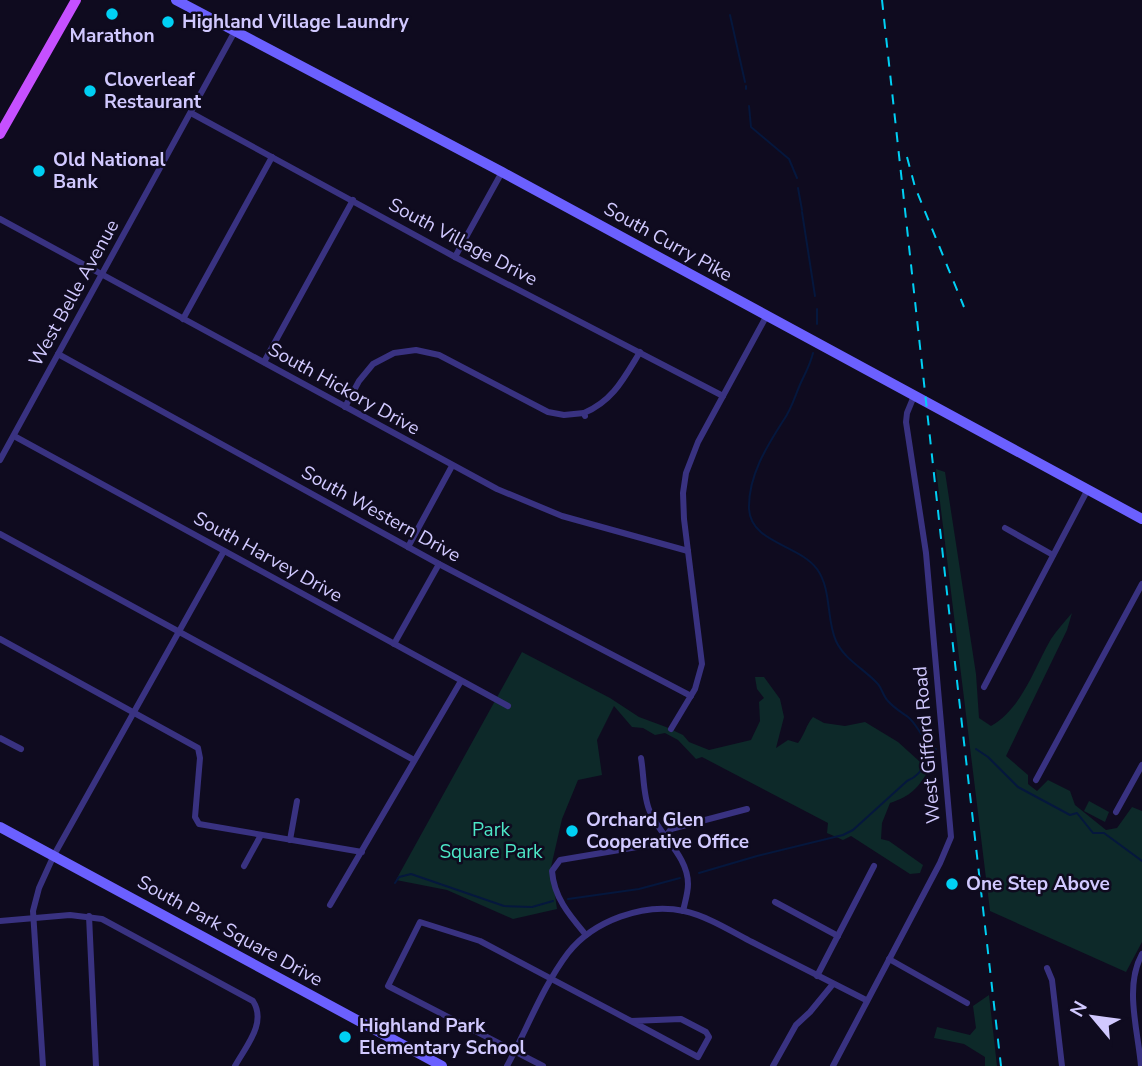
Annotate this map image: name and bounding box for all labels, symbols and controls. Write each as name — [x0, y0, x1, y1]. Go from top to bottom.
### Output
marker: Marathon — [104, 6, 120, 22]
place label: Highland Village Laundry — [182, 9, 410, 35]
marker: Highland Village Laundry — [160, 14, 176, 30]
place label: Marathon — [69, 23, 155, 49]
place label: Cloverleaf Restaurant — [104, 67, 202, 115]
marker: Cloverleaf Restaurant — [82, 83, 98, 99]
place label: Old National Bank — [53, 147, 166, 195]
marker: Old National Bank — [31, 163, 47, 179]
street label: South Village Drive — [384, 192, 542, 292]
street label: South Curry Pike — [599, 196, 737, 288]
street label: West Belle Avenue — [23, 215, 125, 371]
street label: South Hickory Drive — [263, 336, 425, 442]
street label: South Western Drive — [297, 459, 465, 569]
street label: South Harvey Drive — [189, 505, 347, 609]
street label: West Gifford Road — [907, 665, 947, 825]
place label: Orchard Glen Cooperative Office — [586, 807, 749, 855]
park label: Park Square Park — [439, 817, 543, 865]
marker: Orchard Glen Cooperative Office — [564, 823, 580, 839]
street label: South Park Square Drive — [133, 869, 327, 993]
place label: One Step Above — [966, 871, 1110, 897]
marker: One Step Above — [944, 876, 960, 892]
north arrow — [1058, 982, 1128, 1052]
text: N — [1064, 997, 1094, 1022]
place label: Highland Park Elementary School — [359, 1013, 526, 1061]
marker: Highland Park Elementary School — [337, 1029, 353, 1045]

